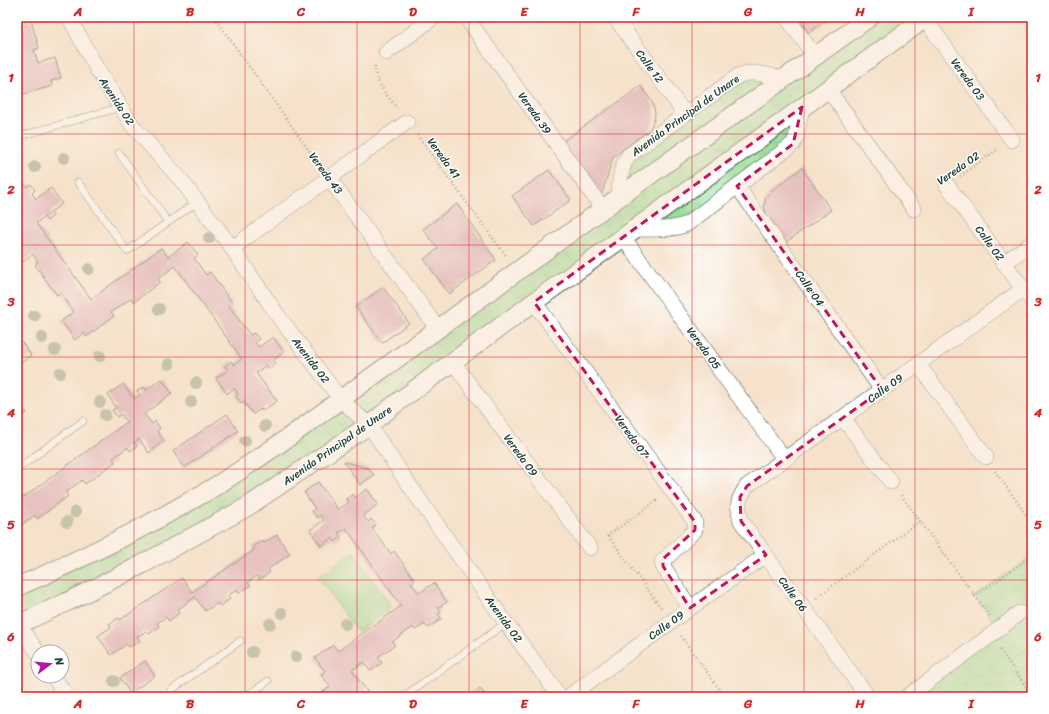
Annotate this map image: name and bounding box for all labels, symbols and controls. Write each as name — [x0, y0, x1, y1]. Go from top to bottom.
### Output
text: A — [73, 0, 82, 23]
text: B — [186, 0, 195, 23]
text: C — [296, 0, 306, 23]
text: D — [409, 0, 417, 23]
text: E — [520, 0, 529, 23]
text: F — [631, 0, 640, 23]
text: G — [743, 0, 753, 23]
text: H — [854, 0, 865, 23]
text: I — [967, 0, 975, 23]
street label: Calle 12 — [631, 45, 669, 88]
street label: Vereda 03 — [946, 54, 990, 105]
text: 1 — [8, 66, 14, 89]
text: 1 — [1035, 66, 1041, 89]
street label: Avenida Principal de Unare — [626, 69, 744, 162]
street label: Avenida 02 — [93, 72, 140, 130]
street label: Vereda 39 — [513, 88, 556, 139]
street label: Vereda 41 — [422, 134, 465, 183]
street label: Vereda 02 — [933, 146, 984, 190]
street label: Vereda 43 — [304, 148, 348, 199]
text: 2 — [6, 178, 15, 201]
text: 2 — [1033, 178, 1042, 201]
street label: Calle 02 — [970, 221, 1010, 266]
street label: Calle 04 — [790, 266, 829, 311]
text: 3 — [6, 290, 15, 313]
text: 3 — [1033, 290, 1042, 313]
street label: Vereda 05 — [681, 323, 726, 374]
street label: Avenida 02 — [286, 332, 335, 388]
street label: Calle 09 — [863, 369, 908, 408]
street label: Avenida Principal de Unare — [278, 400, 397, 491]
text: 4 — [6, 401, 16, 424]
text: 4 — [1033, 401, 1043, 424]
street label: Vereda 07 — [610, 411, 654, 462]
street label: Vereda 09 — [498, 430, 543, 481]
text: 5 — [7, 513, 15, 536]
text: 5 — [1034, 513, 1042, 536]
street label: Calle 06 — [773, 572, 812, 616]
street label: Avenida 02 — [479, 591, 528, 647]
street label: Calle 09 — [644, 606, 689, 645]
text: 6 — [6, 625, 15, 648]
text: 6 — [1033, 625, 1042, 648]
north arrow — [30, 644, 70, 684]
text: N — [49, 654, 69, 668]
text: A — [73, 692, 82, 714]
text: B — [186, 692, 195, 714]
text: C — [296, 692, 306, 714]
text: D — [409, 692, 417, 714]
text: E — [520, 692, 529, 714]
text: F — [631, 692, 640, 714]
text: G — [743, 692, 753, 714]
text: H — [854, 692, 865, 714]
text: I — [967, 692, 975, 714]

